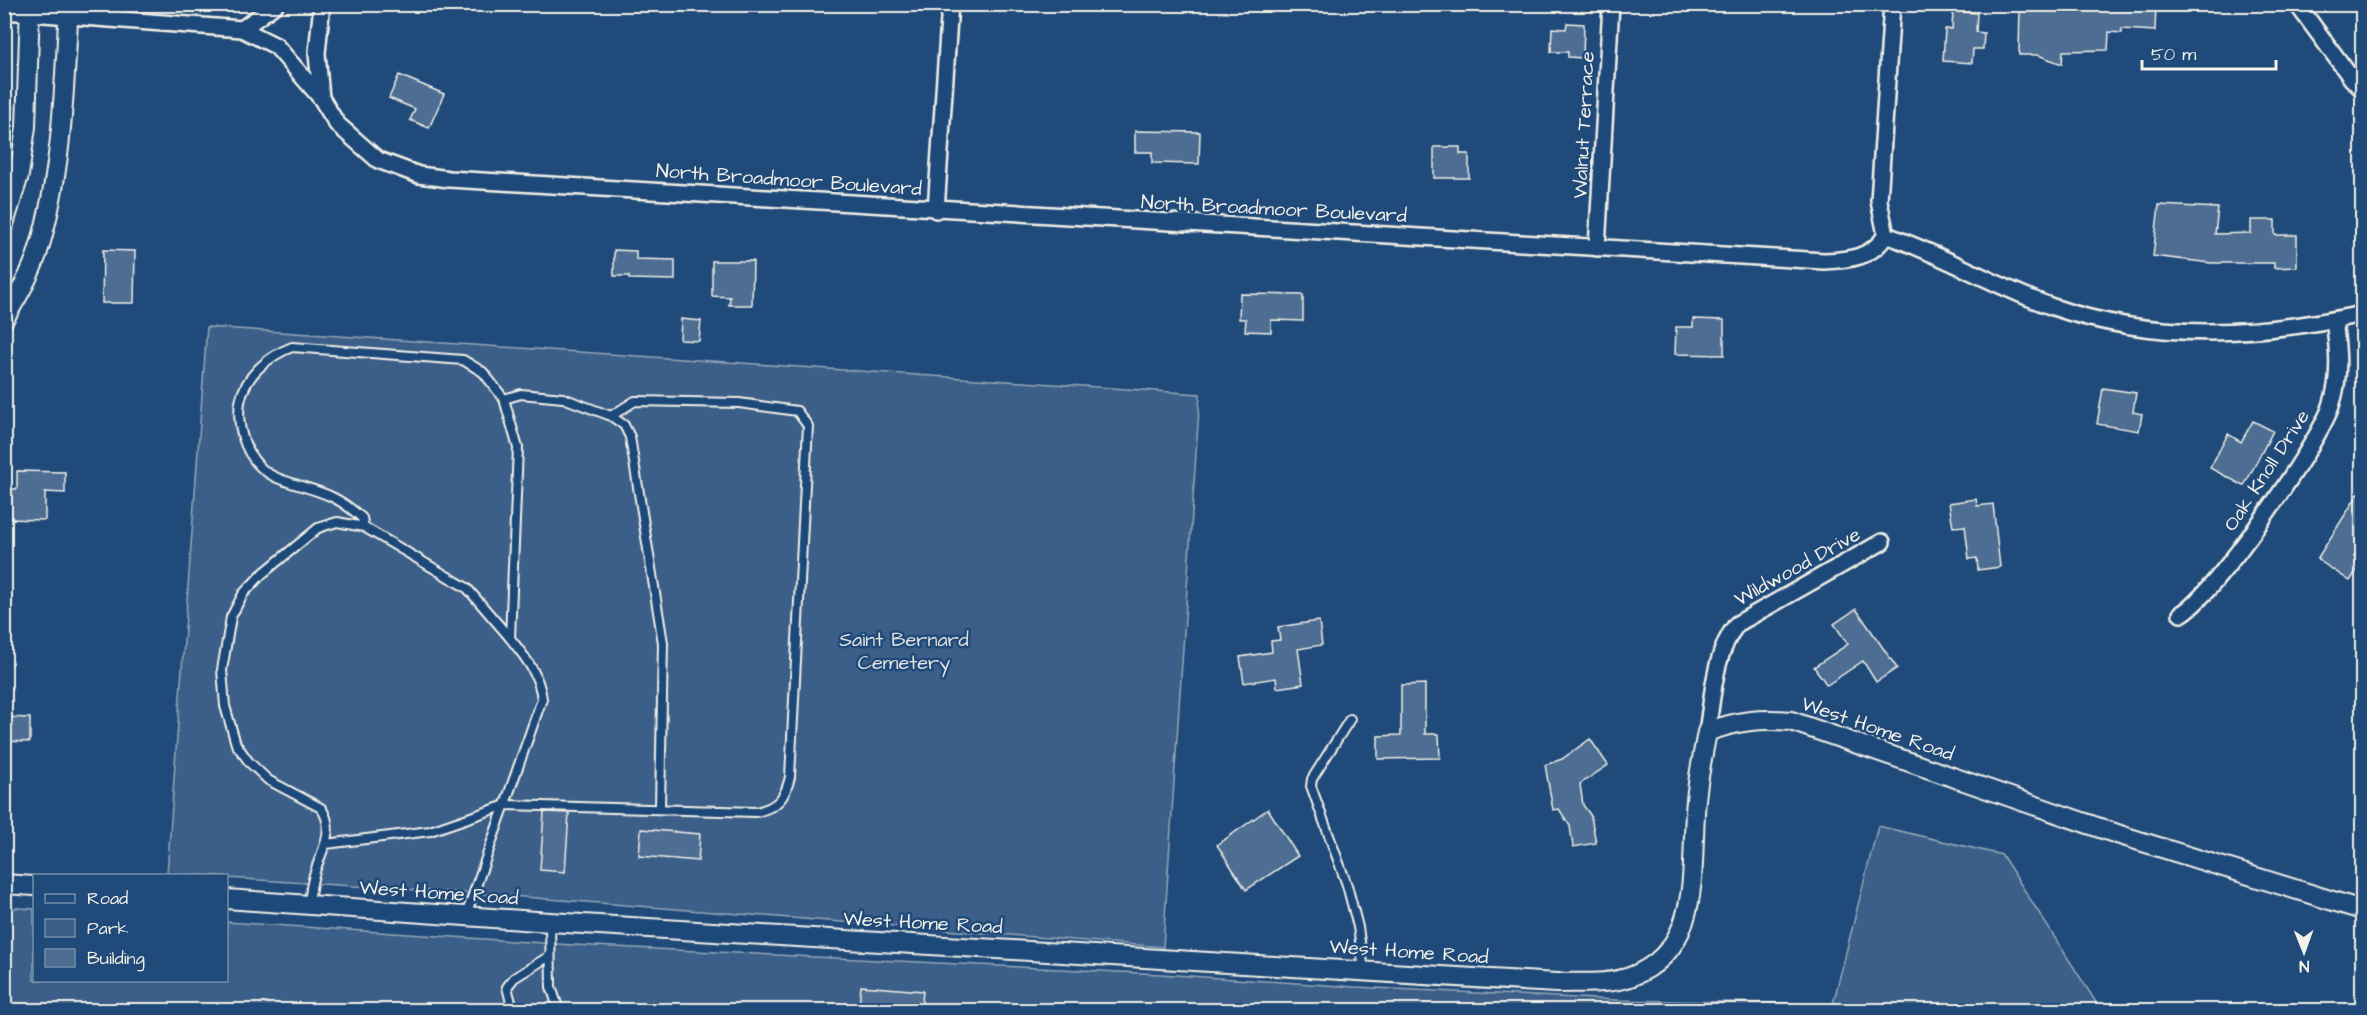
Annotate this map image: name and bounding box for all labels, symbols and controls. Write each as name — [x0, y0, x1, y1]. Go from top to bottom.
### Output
scale bar — [2142, 33, 2276, 71]
text: 50 m — [2151, 42, 2196, 67]
street label: Walnut Terrace — [1566, 51, 1602, 199]
street label: North Broadmoor Boulevard — [655, 157, 923, 203]
street label: North Broadmoor Boulevard — [1140, 188, 1408, 230]
street label: Oak Knoll Drive — [2217, 404, 2317, 537]
street label: Wildwood Drive — [1729, 521, 1866, 613]
park label: Saint Bernard Cemetery — [839, 626, 969, 678]
street label: West Home Road — [1798, 690, 1958, 768]
street label: West Home Road — [358, 873, 519, 913]
legend — [33, 874, 228, 982]
text: Road — [87, 886, 128, 911]
street label: West Home Road — [843, 905, 1003, 941]
text: Park — [87, 916, 129, 941]
north arrow — [2274, 922, 2334, 982]
street label: West Home Road — [1328, 932, 1489, 972]
text: Building — [87, 946, 145, 972]
text: N — [2299, 955, 2309, 977]

